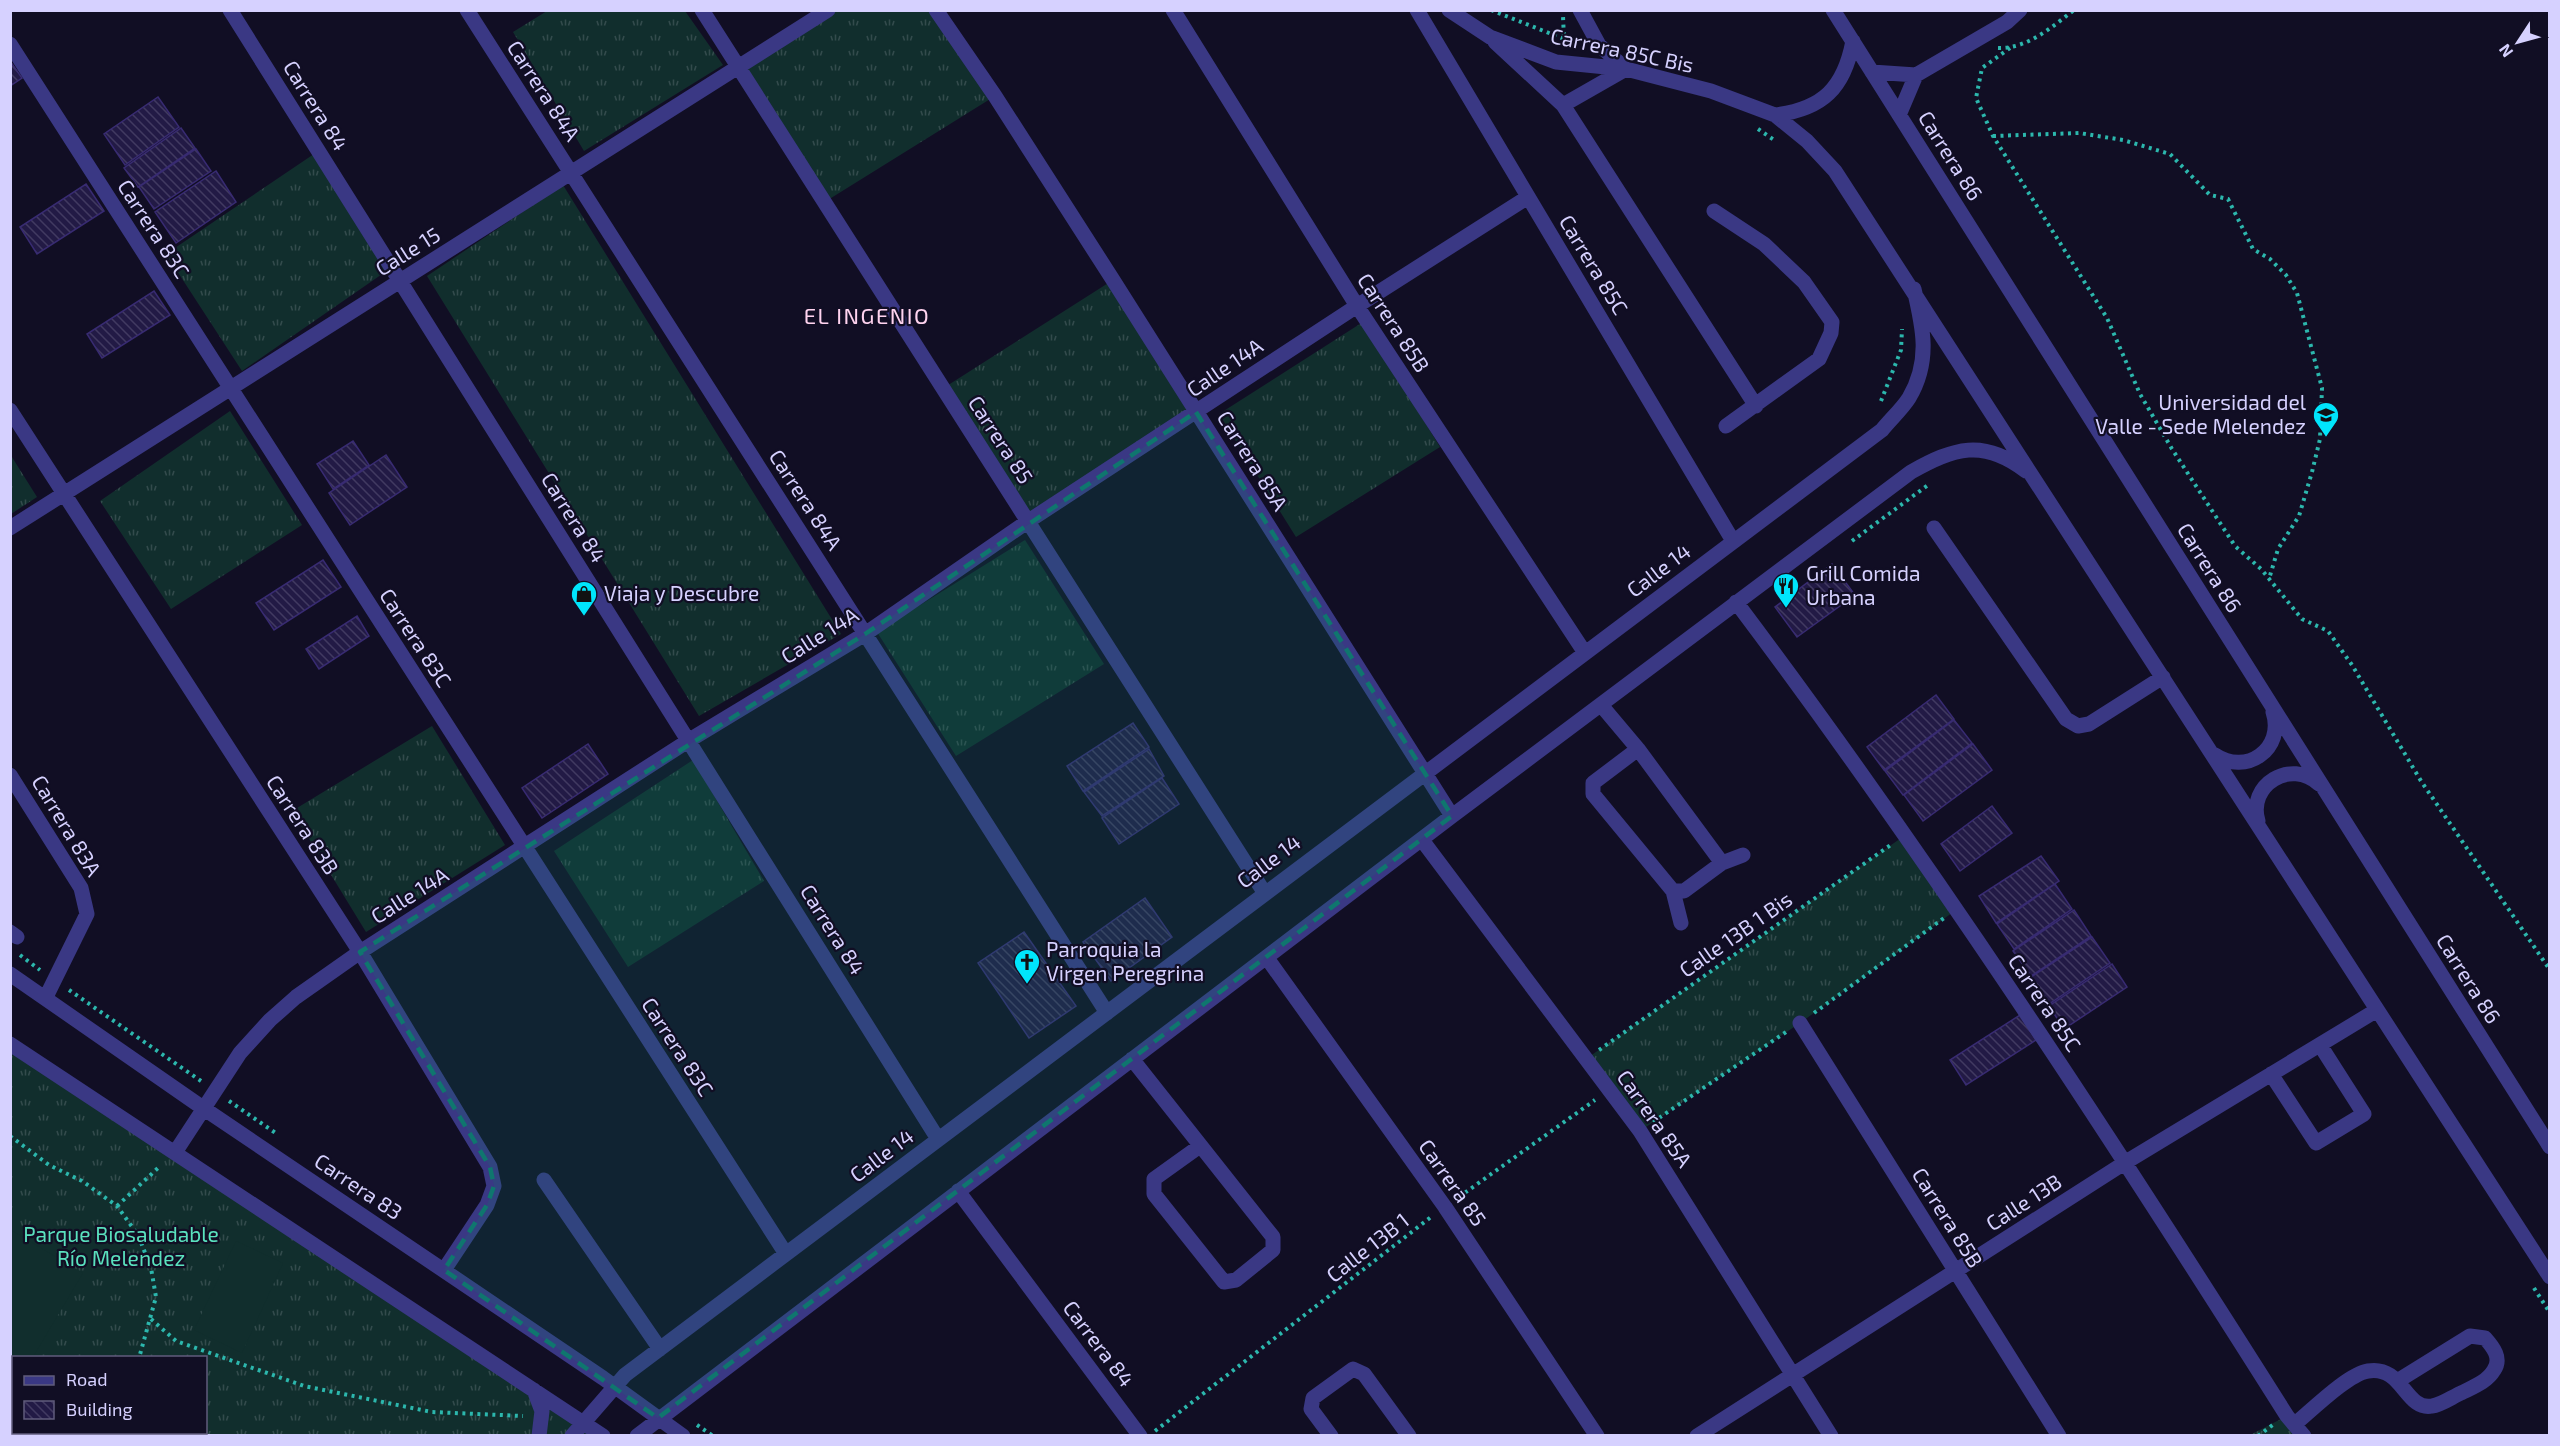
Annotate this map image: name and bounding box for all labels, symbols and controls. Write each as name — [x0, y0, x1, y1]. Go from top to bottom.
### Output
north arrow — [2488, 12, 2548, 72]
street label: Carrera 85C Bis — [1549, 22, 1696, 77]
street label: Carrera 84A — [503, 35, 586, 145]
text: N — [2494, 41, 2517, 61]
street label: Carrera 84 — [279, 55, 354, 155]
street label: Carrera 86 — [1914, 106, 1989, 205]
street label: Carrera 83C — [113, 174, 195, 282]
street label: Carrera 85C — [1555, 210, 1634, 319]
street label: Calle 15 — [370, 221, 444, 280]
street label: Carrera 85B — [1353, 268, 1436, 376]
district label: EL INGENIO — [804, 302, 930, 328]
street label: Calle 14A — [1181, 332, 1267, 401]
place label: Universidad del Valle - Sede Melendez — [2095, 389, 2307, 438]
street label: Carrera 85 — [964, 390, 1039, 488]
school or university icon: Universidad del Valle - Sede Melendez — [2311, 400, 2341, 438]
street label: Carrera 85A — [1213, 406, 1294, 515]
street label: Carrera 84A — [765, 444, 848, 554]
street label: Carrera 84 — [537, 467, 612, 567]
street label: Carrera 86 — [2173, 518, 2248, 617]
street label: Calle 14 — [1621, 538, 1695, 602]
place label: Grill Comida Urbana — [1806, 560, 1921, 609]
restaurant icon: Grill Comida Urbana — [1771, 571, 1801, 609]
shop icon: Viaja y Descubre — [569, 579, 599, 617]
place label: Viaja y Descubre — [604, 580, 759, 606]
street label: Carrera 83C — [375, 583, 457, 691]
street label: Calle 14A — [776, 601, 862, 668]
street label: Carrera 83A — [27, 770, 107, 880]
street label: Carrera 83B — [262, 770, 345, 879]
street label: Calle 14 — [1231, 829, 1305, 893]
street label: Calle 14A — [366, 861, 452, 928]
street label: Carrera 84 — [796, 879, 871, 979]
street label: Calle 13B 1 Bis — [1674, 886, 1796, 982]
street label: Carrera 86 — [2432, 929, 2507, 1028]
place label: Parroquia la Virgen Peregrina — [1046, 936, 1204, 985]
church icon: Parroquia la Virgen Peregrina — [1012, 947, 1042, 985]
street label: Carrera 85C — [2004, 949, 2087, 1056]
street label: Carrera 83C — [637, 992, 719, 1100]
street label: Carrera 85A — [1613, 1065, 1698, 1172]
street label: Calle 14 — [844, 1123, 918, 1187]
street label: Carrera 85 — [1414, 1134, 1492, 1230]
street label: Carrera 83 — [310, 1147, 407, 1224]
street label: Carrera 85B — [1908, 1163, 1989, 1272]
street label: Calle 13B — [1981, 1168, 2066, 1235]
street label: Calle 13B 1 — [1321, 1207, 1413, 1287]
park label: Parque Biosaludable Río Melendez — [23, 1221, 219, 1270]
street label: Carrera 84 — [1059, 1295, 1140, 1391]
legend — [12, 1356, 207, 1434]
text: Road — [66, 1368, 107, 1390]
text: Building — [66, 1398, 133, 1420]

